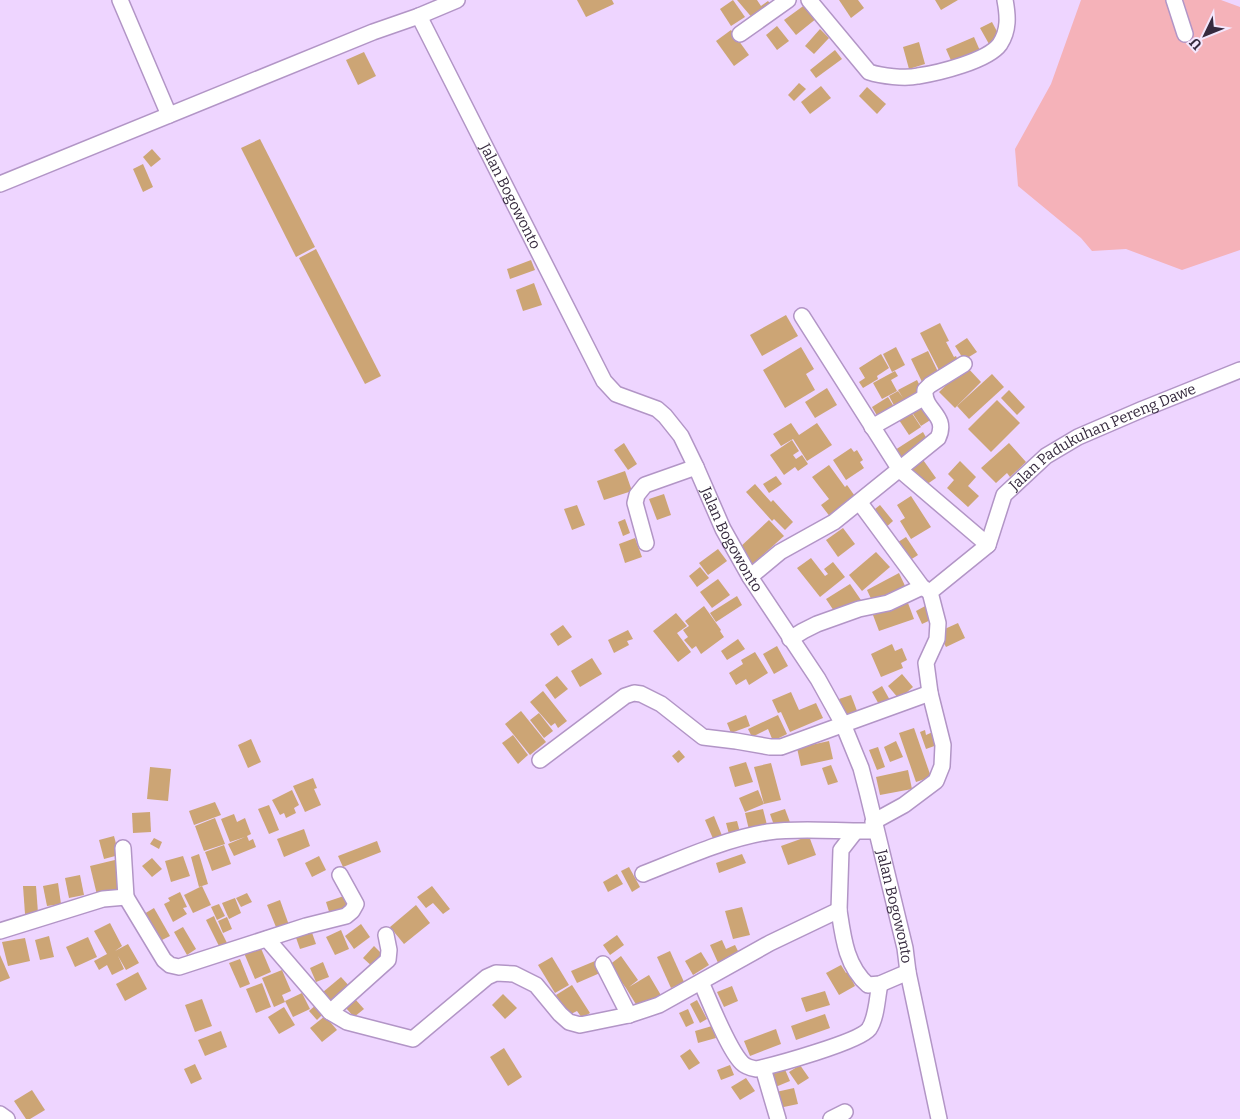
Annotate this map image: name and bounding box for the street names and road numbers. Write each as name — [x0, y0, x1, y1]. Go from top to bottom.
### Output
street label: Jalan Bogowonto — [476, 139, 545, 252]
street label: Jalan Padukuhan Pereng Dawe — [1005, 380, 1198, 495]
street label: Jalan Bogowonto — [696, 483, 766, 595]
street label: Jalan Bogowonto — [872, 847, 916, 964]

